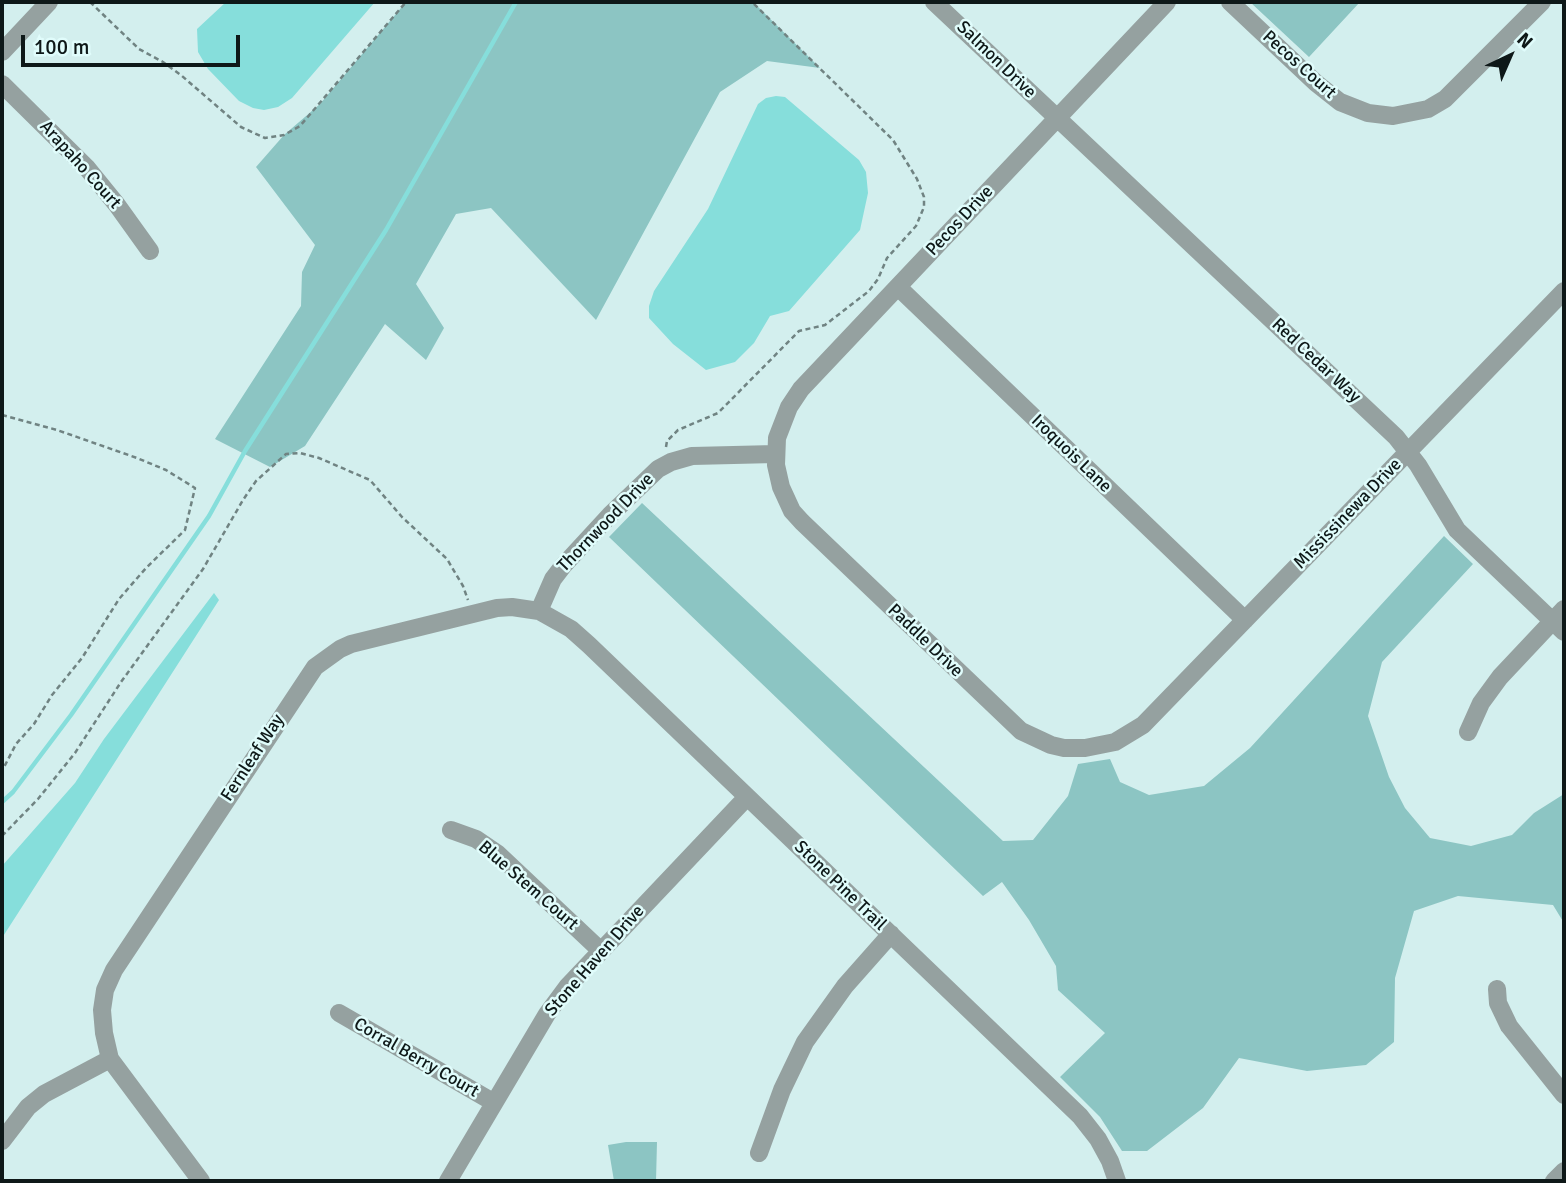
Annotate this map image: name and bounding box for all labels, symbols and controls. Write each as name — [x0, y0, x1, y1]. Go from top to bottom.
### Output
street label: Salmon Drive — [952, 17, 1040, 103]
scale bar — [24, 21, 243, 65]
north arrow — [1475, 21, 1545, 91]
street label: Pecos Court — [1258, 26, 1340, 104]
text: N — [1511, 28, 1538, 54]
text: 100 m — [34, 34, 89, 60]
street label: Arapaho Court — [35, 116, 125, 214]
street label: Pecos Drive — [922, 181, 998, 261]
street label: Red Cedar Way — [1267, 314, 1365, 408]
street label: Iroquois Lane — [1026, 410, 1116, 498]
street label: Mississinewa Drive — [1290, 454, 1406, 574]
street label: Thornwood Drive — [553, 469, 659, 577]
street label: Paddle Drive — [883, 600, 967, 682]
street label: Fernleaf Way — [217, 710, 289, 806]
street label: Blue Stem Court — [474, 837, 582, 935]
street label: Stone Pine Trail — [789, 837, 891, 935]
street label: Stone Haven Drive — [541, 901, 649, 1021]
street label: Corral Berry Court — [350, 1013, 482, 1103]

